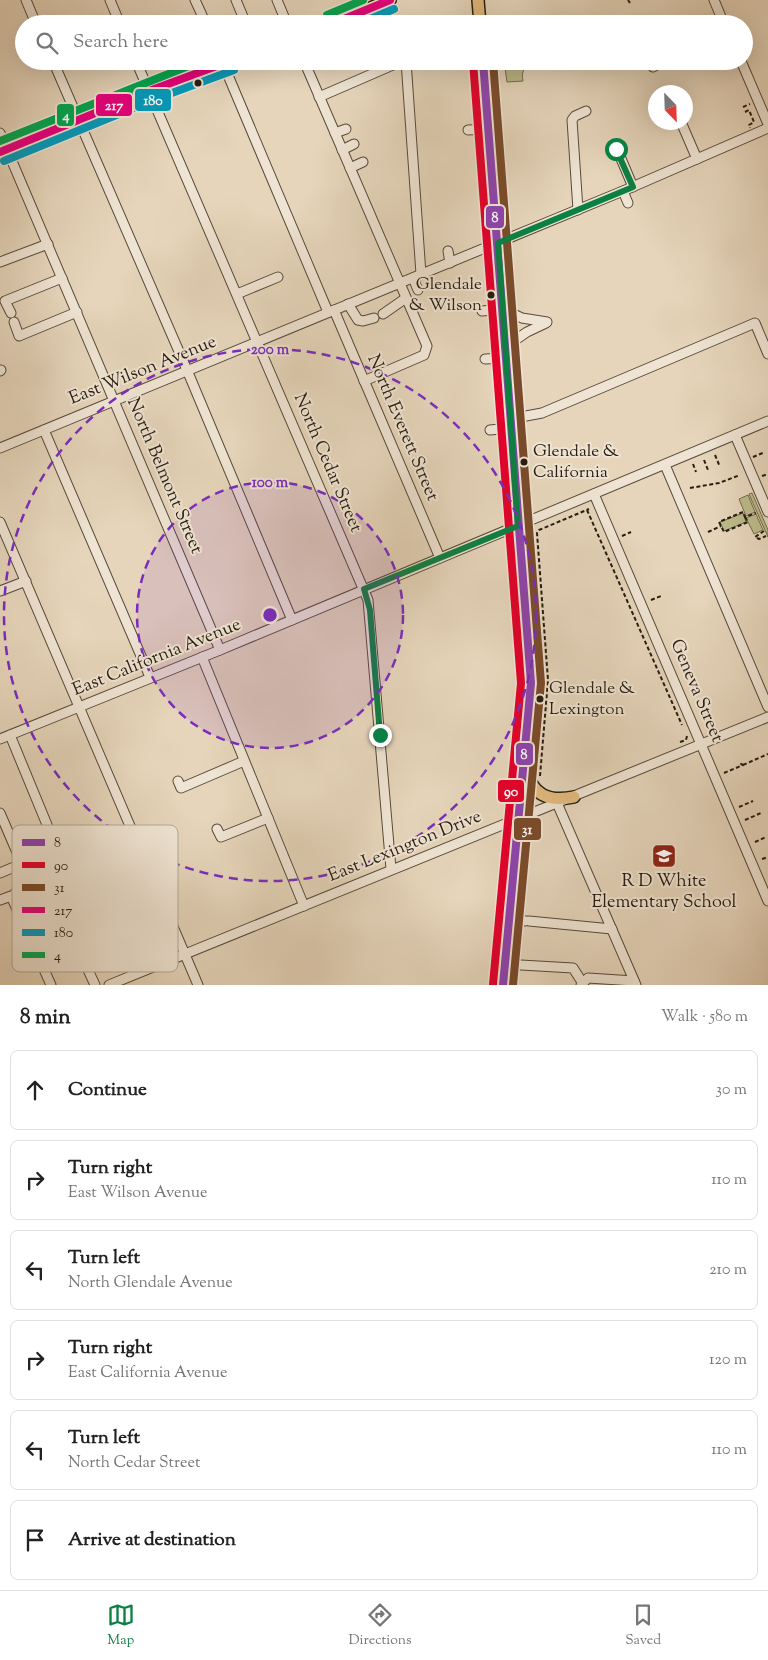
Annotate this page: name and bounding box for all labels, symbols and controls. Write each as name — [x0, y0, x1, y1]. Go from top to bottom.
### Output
search box — [15, 15, 753, 70]
icon: search — [33, 29, 61, 57]
text: Search here — [73, 29, 168, 56]
unlabelled marker — [193, 78, 203, 88]
north arrow — [648, 85, 693, 130]
line badge: 180 — [134, 88, 172, 112]
text: 180 — [143, 92, 163, 112]
line badge: 217 — [95, 93, 133, 117]
text: 217 — [105, 97, 124, 117]
line badge: 4 — [56, 103, 75, 127]
text: 4 — [61, 107, 70, 127]
route start — [605, 138, 628, 161]
line badge: 8 — [485, 205, 505, 229]
text: 8 — [492, 209, 499, 229]
place label: Glendale & Wilson — [409, 273, 482, 318]
marker: Glendale & Wilson — [486, 290, 496, 300]
street label: East Wilson Avenue — [65, 330, 221, 412]
text: 200 m — [251, 340, 290, 361]
street label: North Everett Street — [359, 351, 445, 505]
street label: North Cedar Street — [286, 389, 368, 537]
street label: North Belmont Street — [119, 394, 209, 558]
place label: Glendale & California — [533, 440, 620, 485]
marker: Glendale & California — [519, 457, 529, 467]
text: 100 m — [252, 473, 289, 494]
centre of rings — [261, 606, 279, 624]
street label: East California Avenue — [69, 612, 245, 704]
street label: Geneva Street — [663, 635, 729, 747]
place label: Glendale & Lexington — [549, 677, 636, 722]
marker: Glendale & Lexington — [535, 694, 545, 704]
route end — [369, 724, 392, 747]
line badge: 8 — [515, 742, 534, 766]
text: 8 — [521, 746, 528, 766]
line badge: 90 — [497, 779, 525, 803]
text: 90 — [504, 783, 519, 803]
street label: East Lexington Drive — [324, 804, 486, 890]
line badge: 31 — [513, 817, 542, 841]
text: 31 — [522, 821, 532, 841]
legend — [12, 825, 178, 972]
text: 8 — [54, 834, 61, 854]
school or university icon: R D White Elementary School — [651, 843, 677, 869]
text: 90 — [54, 857, 68, 877]
place label: R D White Elementary School — [591, 869, 737, 916]
text: 31 — [54, 879, 65, 899]
text: 217 — [54, 902, 72, 922]
text: 180 — [54, 924, 73, 944]
text: 4 — [54, 947, 61, 967]
text: 8 min — [20, 1003, 71, 1033]
text: Walk · 580 m — [661, 1006, 748, 1029]
icon: ahead — [21, 1076, 49, 1104]
text: Continue — [68, 1077, 147, 1104]
text: 30 m — [716, 1079, 747, 1102]
text: Turn right — [68, 1155, 152, 1182]
icon: right — [21, 1166, 49, 1194]
text: 110 m — [711, 1169, 747, 1192]
text: East Wilson Avenue — [68, 1182, 207, 1205]
text: Turn left — [68, 1245, 140, 1272]
icon: left — [21, 1256, 49, 1284]
text: 210 m — [709, 1259, 747, 1282]
text: North Glendale Avenue — [68, 1272, 233, 1295]
text: Turn right — [68, 1335, 152, 1362]
icon: right — [21, 1346, 49, 1374]
text: 120 m — [709, 1349, 747, 1372]
text: East California Avenue — [68, 1362, 227, 1385]
text: Turn left — [68, 1425, 140, 1452]
icon: left — [21, 1436, 49, 1464]
text: 110 m — [711, 1439, 747, 1462]
text: North Cedar Street — [68, 1452, 200, 1475]
icon: arrive — [21, 1526, 49, 1554]
text: Arrive at destination — [68, 1527, 236, 1554]
tab: Map — [107, 1601, 135, 1651]
tab: Directions — [348, 1601, 412, 1651]
tab: Saved — [625, 1601, 661, 1651]

